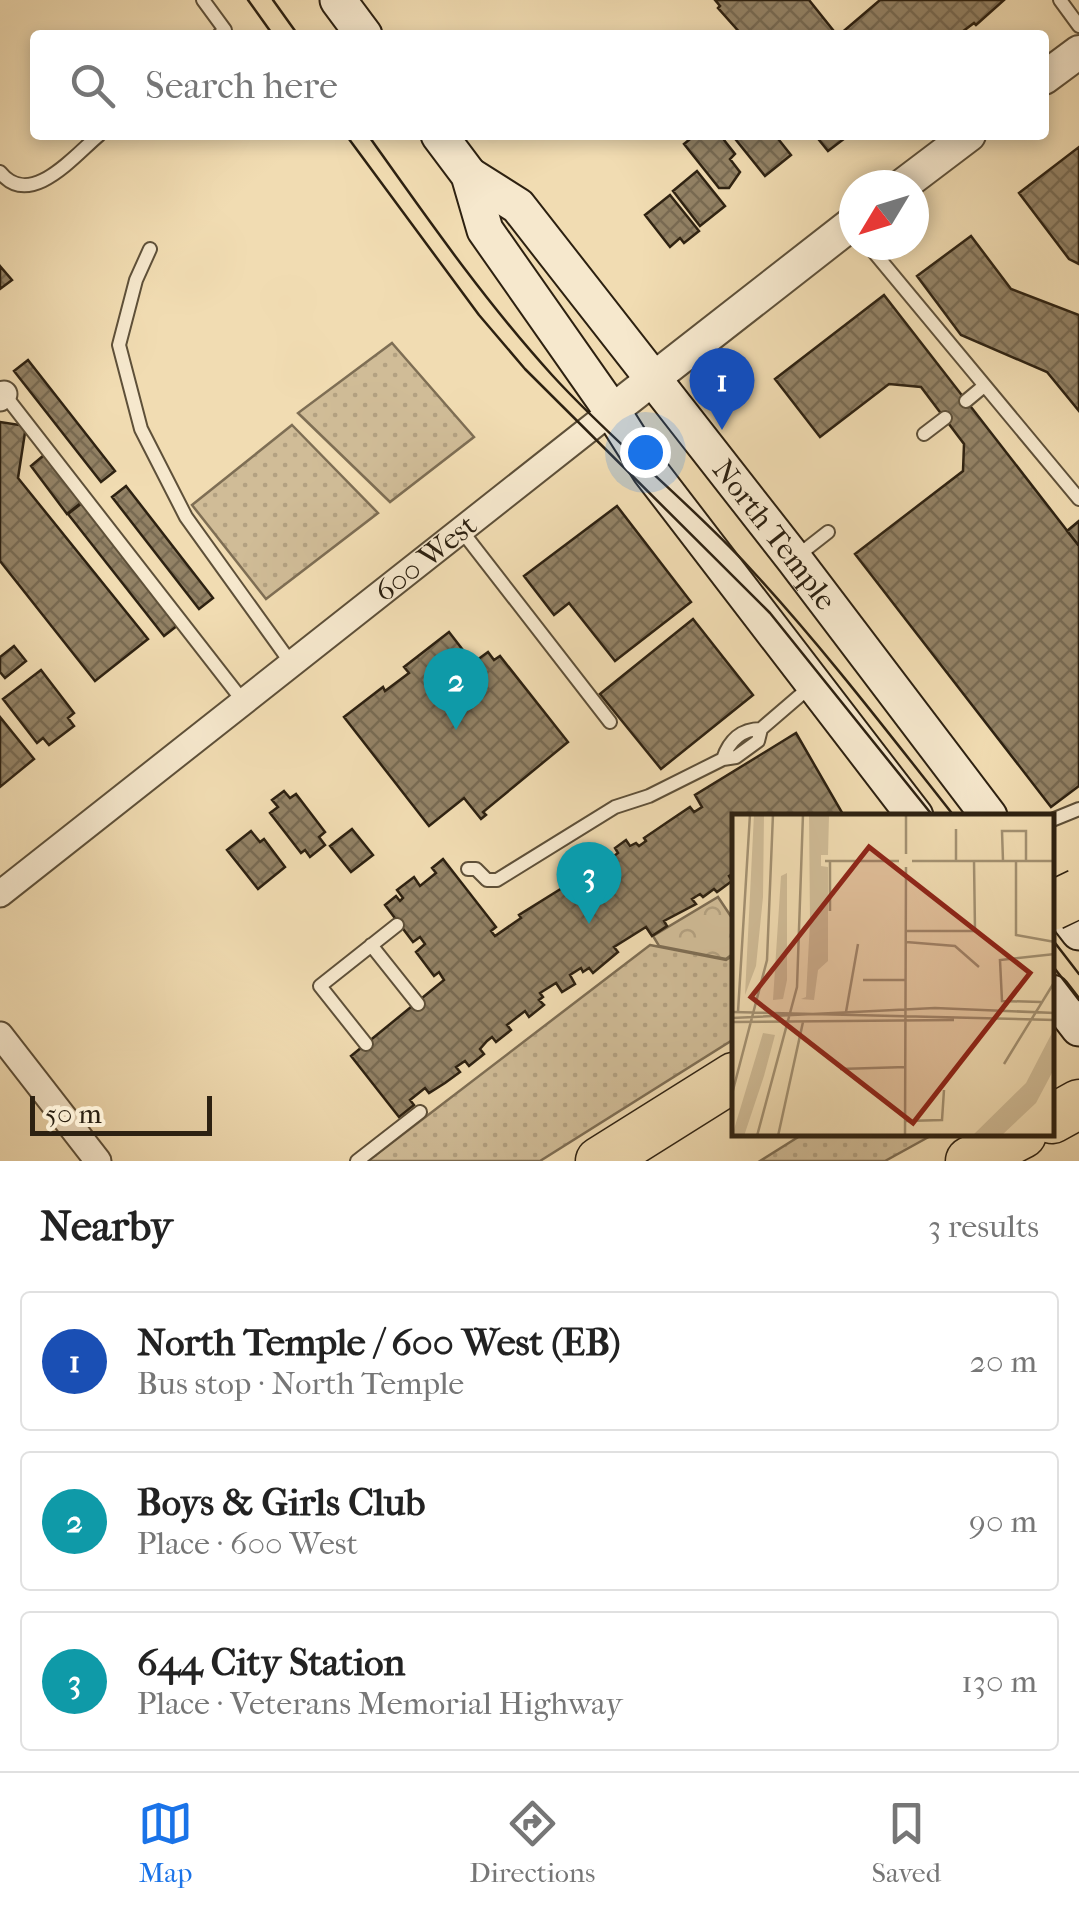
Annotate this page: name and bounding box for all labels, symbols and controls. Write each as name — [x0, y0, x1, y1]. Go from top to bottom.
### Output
search box — [30, 30, 1049, 140]
icon: search — [65, 58, 120, 113]
text: Search here — [145, 63, 338, 108]
north arrow — [839, 170, 929, 260]
pin: 1 — [690, 348, 754, 430]
your location — [620, 427, 671, 478]
street label: North Temple — [705, 453, 844, 617]
street label: 600 West — [368, 507, 484, 609]
pin: 2 — [424, 648, 488, 730]
inset map — [732, 814, 1054, 1136]
pin: 3 — [556, 842, 622, 924]
scale bar — [30, 1091, 212, 1136]
text: 50 m — [45, 1097, 102, 1130]
text: Nearby — [40, 1202, 172, 1251]
text: 3 results — [928, 1208, 1039, 1245]
text: North Temple / 600 West (EB) — [137, 1320, 621, 1365]
text: 1 — [69, 1343, 80, 1380]
text: 20 m — [969, 1343, 1037, 1380]
text: Bus stop · North Temple — [137, 1365, 464, 1402]
text: Boys & Girls Club — [137, 1480, 425, 1525]
text: 2 — [66, 1503, 83, 1540]
text: 90 m — [969, 1503, 1037, 1540]
text: Place · 600 West — [137, 1525, 358, 1562]
text: 644 City Station — [137, 1640, 405, 1685]
text: 3 — [68, 1663, 81, 1700]
text: 130 m — [961, 1663, 1037, 1700]
text: Place · Veterans Memorial Highway — [137, 1685, 622, 1722]
tab: Map — [138, 1796, 193, 1889]
tab: Directions — [469, 1796, 595, 1889]
tab: Saved — [871, 1796, 941, 1889]

